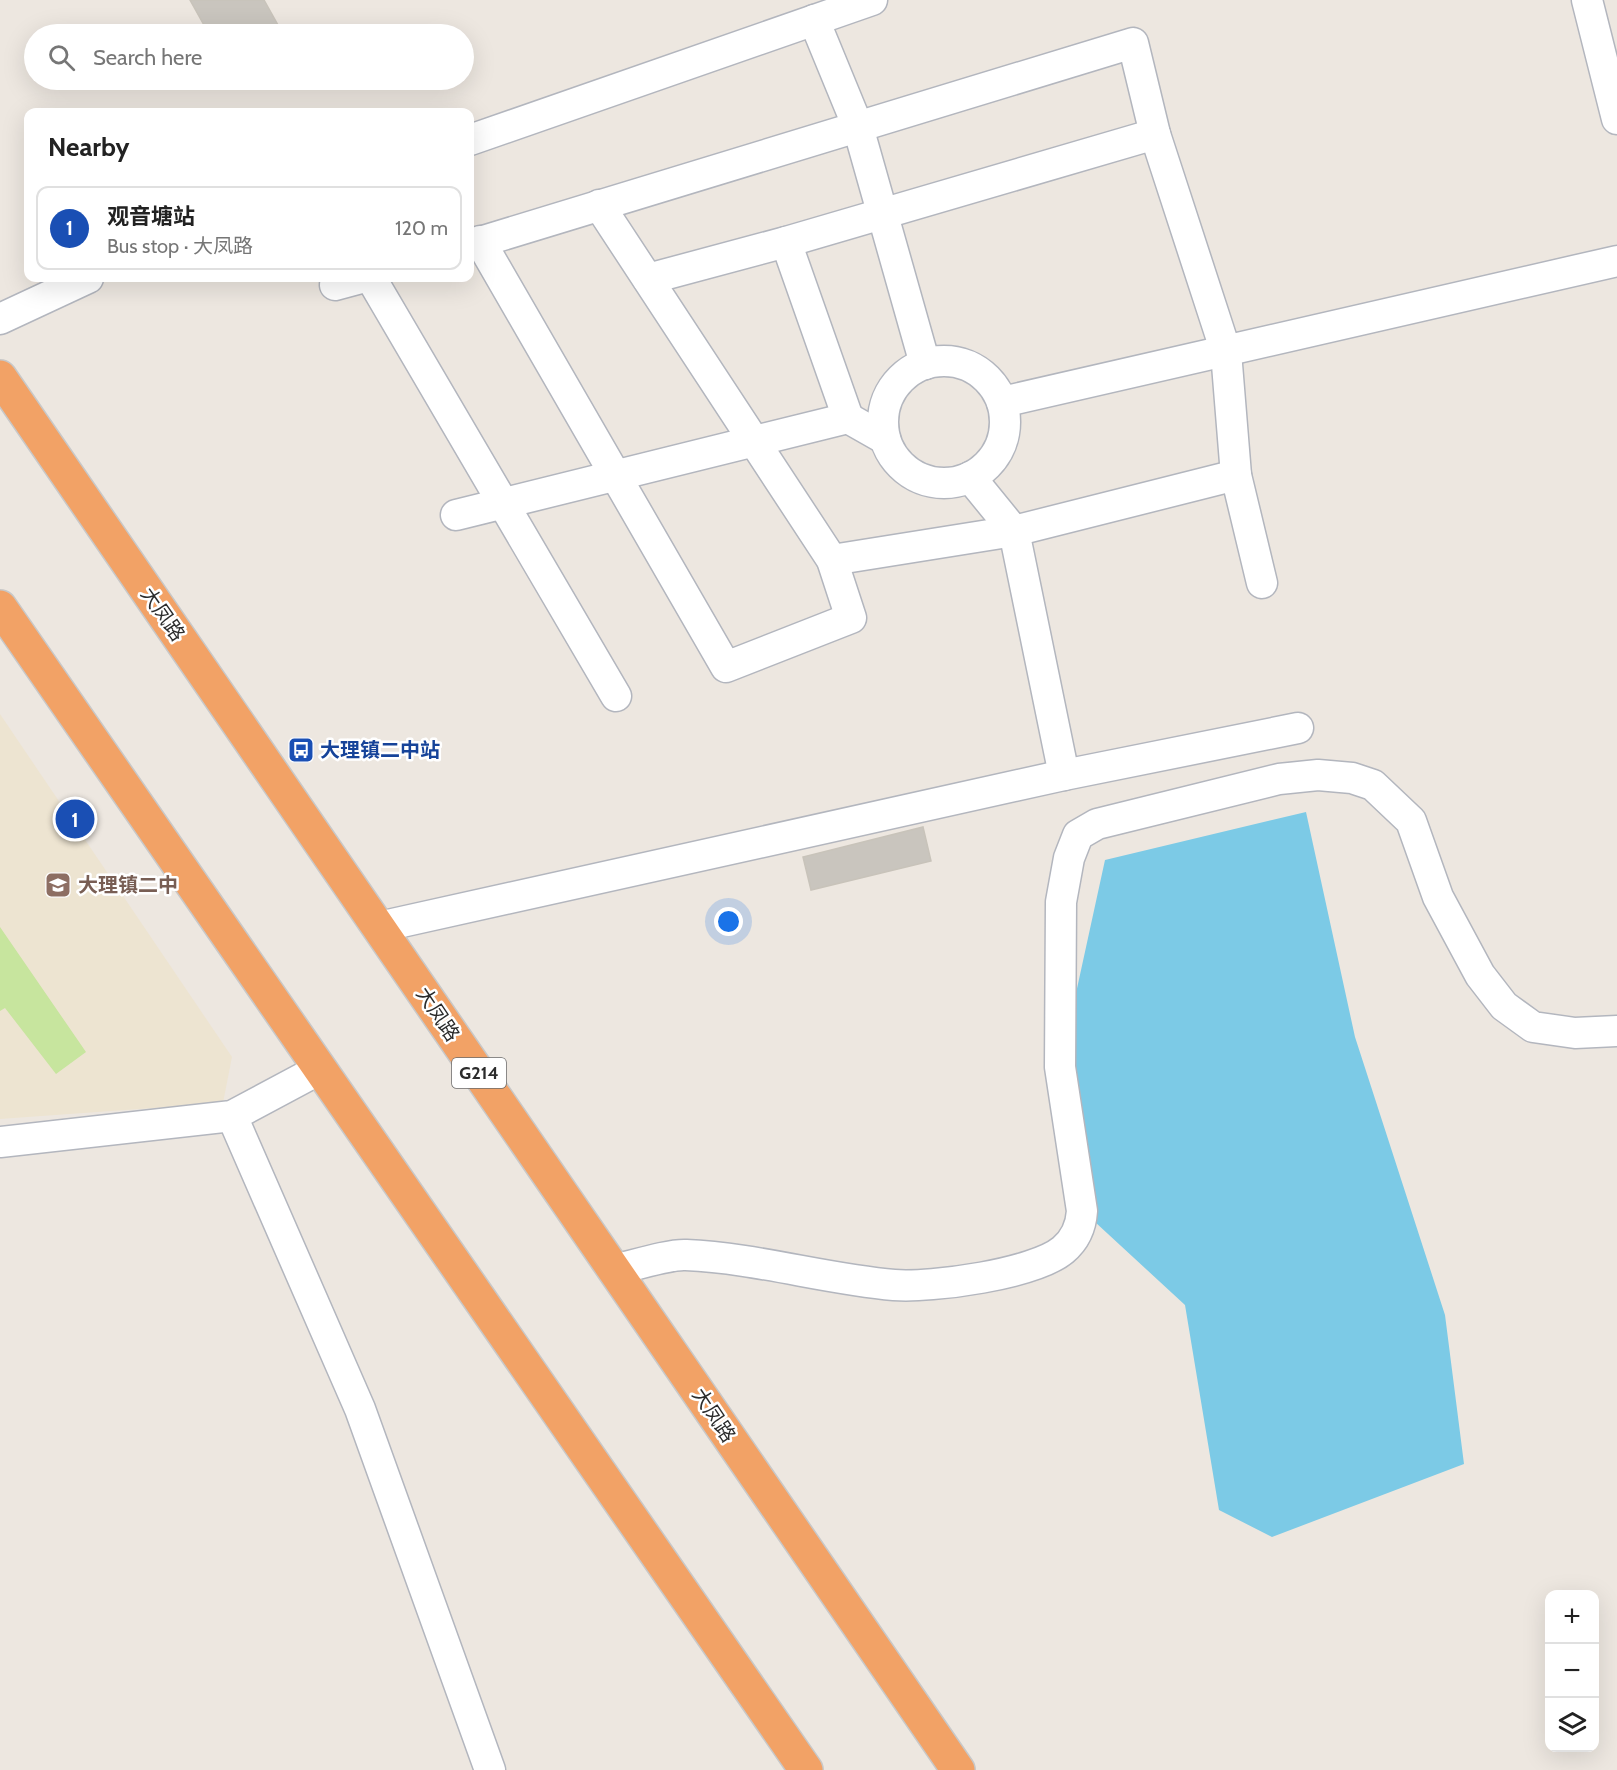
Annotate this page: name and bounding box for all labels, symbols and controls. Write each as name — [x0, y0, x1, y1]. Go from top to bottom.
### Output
search box — [24, 24, 474, 90]
icon: search — [45, 41, 78, 74]
text: Search here — [93, 44, 202, 71]
text: Nearby — [48, 131, 129, 163]
text: 观音塘站 — [107, 203, 195, 230]
text: 1 — [66, 216, 73, 240]
text: 120 m — [395, 216, 448, 240]
text: Bus stop · 大凤路 — [107, 234, 253, 258]
street label: 大凤路 — [136, 583, 190, 645]
bus stop icon: 大理镇二中站 — [286, 735, 316, 765]
place label: 大理镇二中站 — [320, 738, 440, 762]
pin: 1 — [56, 796, 94, 842]
school or university icon: 大理镇二中 — [43, 870, 73, 900]
place label: 大理镇二中 — [78, 873, 178, 897]
your location — [714, 907, 743, 936]
street label: 大凤路 — [411, 982, 465, 1046]
road number: G214 — [452, 1058, 506, 1088]
street label: 大凤路 — [687, 1383, 741, 1447]
map controls — [1545, 1590, 1599, 1752]
button: + — [1545, 1590, 1599, 1644]
button: − — [1545, 1644, 1599, 1698]
button: layers — [1545, 1698, 1599, 1752]

